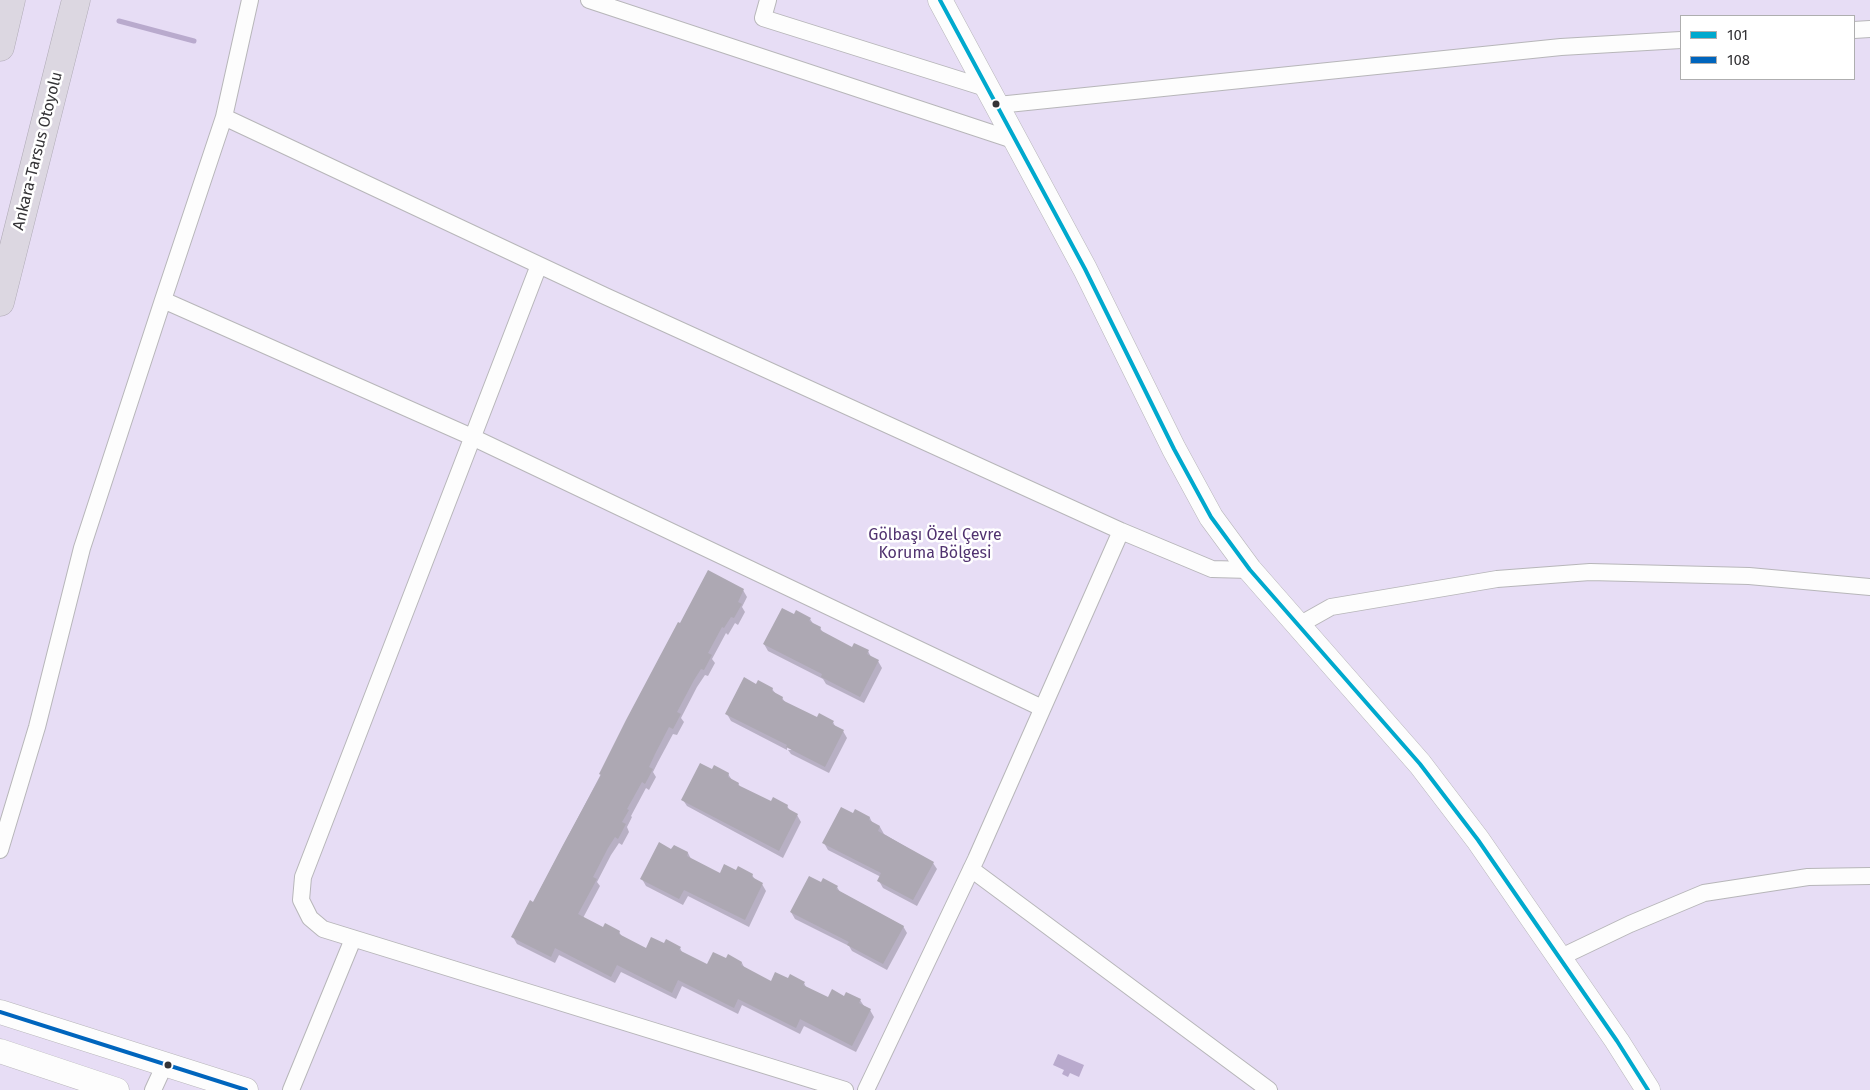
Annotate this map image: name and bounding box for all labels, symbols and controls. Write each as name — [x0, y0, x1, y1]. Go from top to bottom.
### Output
legend — [1680, 15, 1855, 80]
text: 101 — [1727, 26, 1748, 44]
text: 108 — [1727, 51, 1750, 69]
street label: Ankara-Tarsus Otoyolu — [9, 70, 67, 232]
unlabelled marker — [991, 99, 1001, 109]
park label: Gölbaşı Özel Çevre Koruma Bölgesi — [868, 526, 1002, 564]
unlabelled marker — [163, 1060, 173, 1070]

